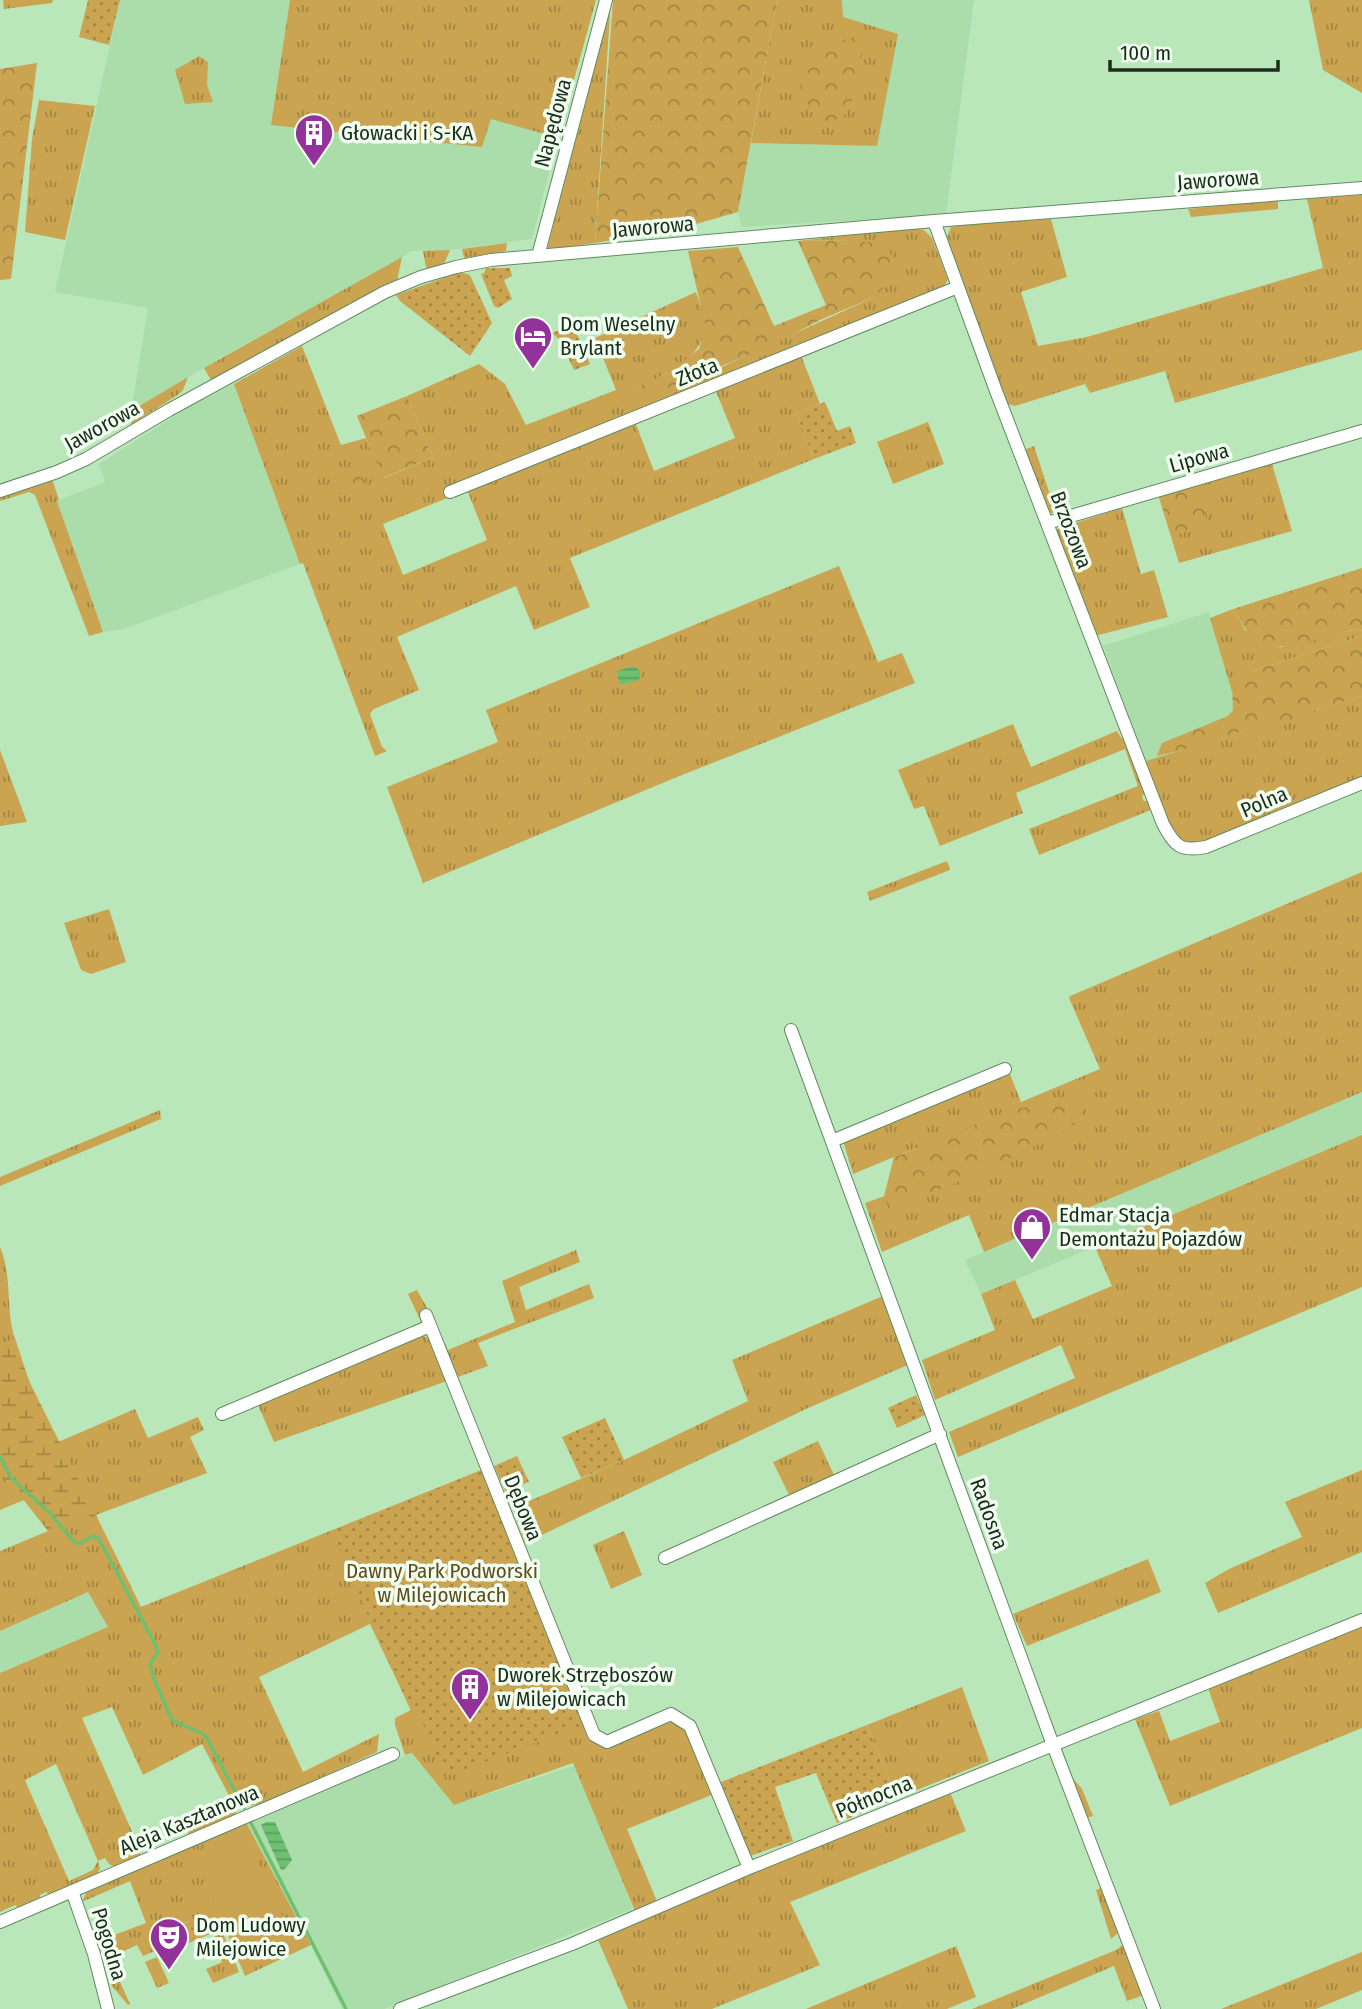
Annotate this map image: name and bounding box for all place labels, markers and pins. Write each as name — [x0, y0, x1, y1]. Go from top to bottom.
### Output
building icon: Głowacki i S-KA — [293, 112, 335, 167]
place label: Głowacki i S-KA — [341, 120, 473, 146]
place label: Dom Weselny Brylant — [560, 311, 676, 361]
hotel icon: Dom Weselny Brylant — [512, 315, 554, 370]
place label: Edmar Stacja Demontażu Pojazdów — [1059, 1202, 1242, 1252]
shop icon: Edmar Stacja Demontażu Pojazdów — [1011, 1206, 1053, 1261]
place label: Dworek Strzęboszów w Milejowicach — [497, 1662, 673, 1712]
building icon: Dworek Strzęboszów w Milejowicach — [449, 1666, 491, 1721]
place label: Dom Ludowy Milejowice — [196, 1912, 306, 1962]
theatre icon: Dom Ludowy Milejowice — [148, 1916, 190, 1971]

